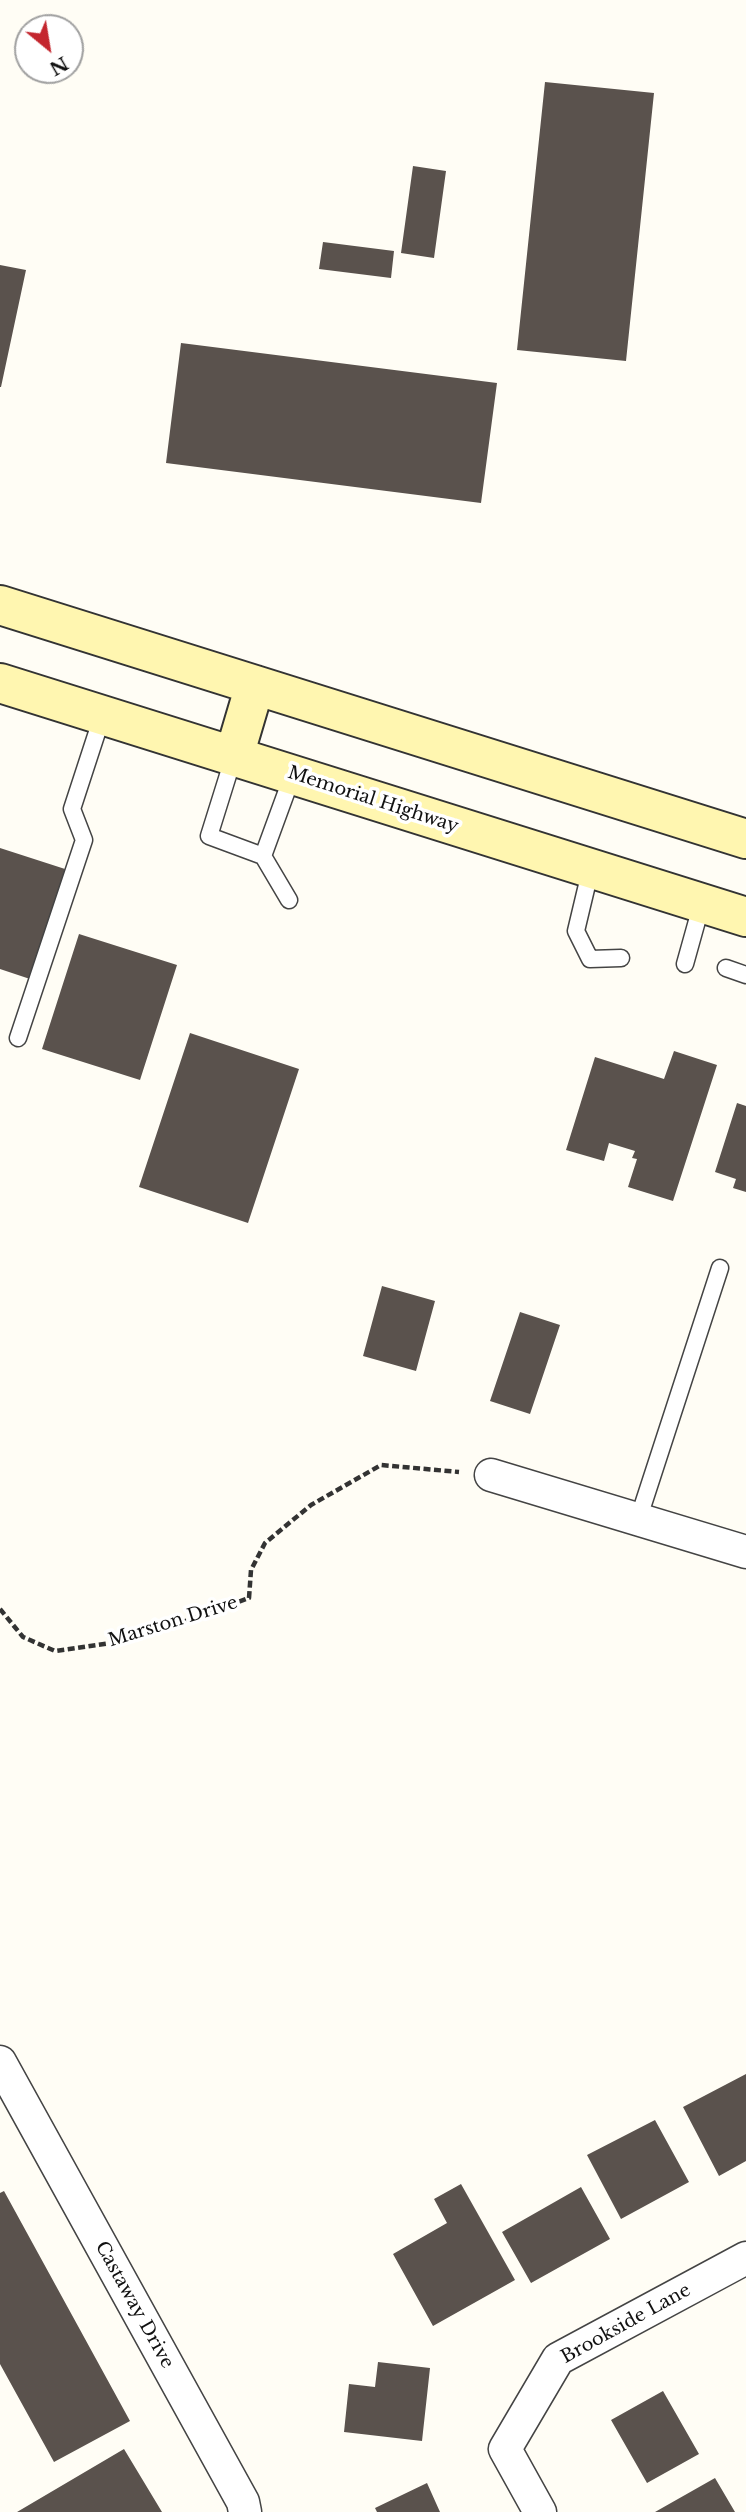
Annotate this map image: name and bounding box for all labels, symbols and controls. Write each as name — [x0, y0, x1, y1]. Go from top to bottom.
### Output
north arrow — [14, 14, 84, 84]
text: N — [45, 51, 72, 80]
street label: Memorial Highway — [285, 762, 461, 838]
street label: Marston Drive — [106, 1592, 240, 1652]
street label: Castaway Drive — [90, 2238, 178, 2372]
street label: Brookside Lane — [558, 2280, 694, 2368]

